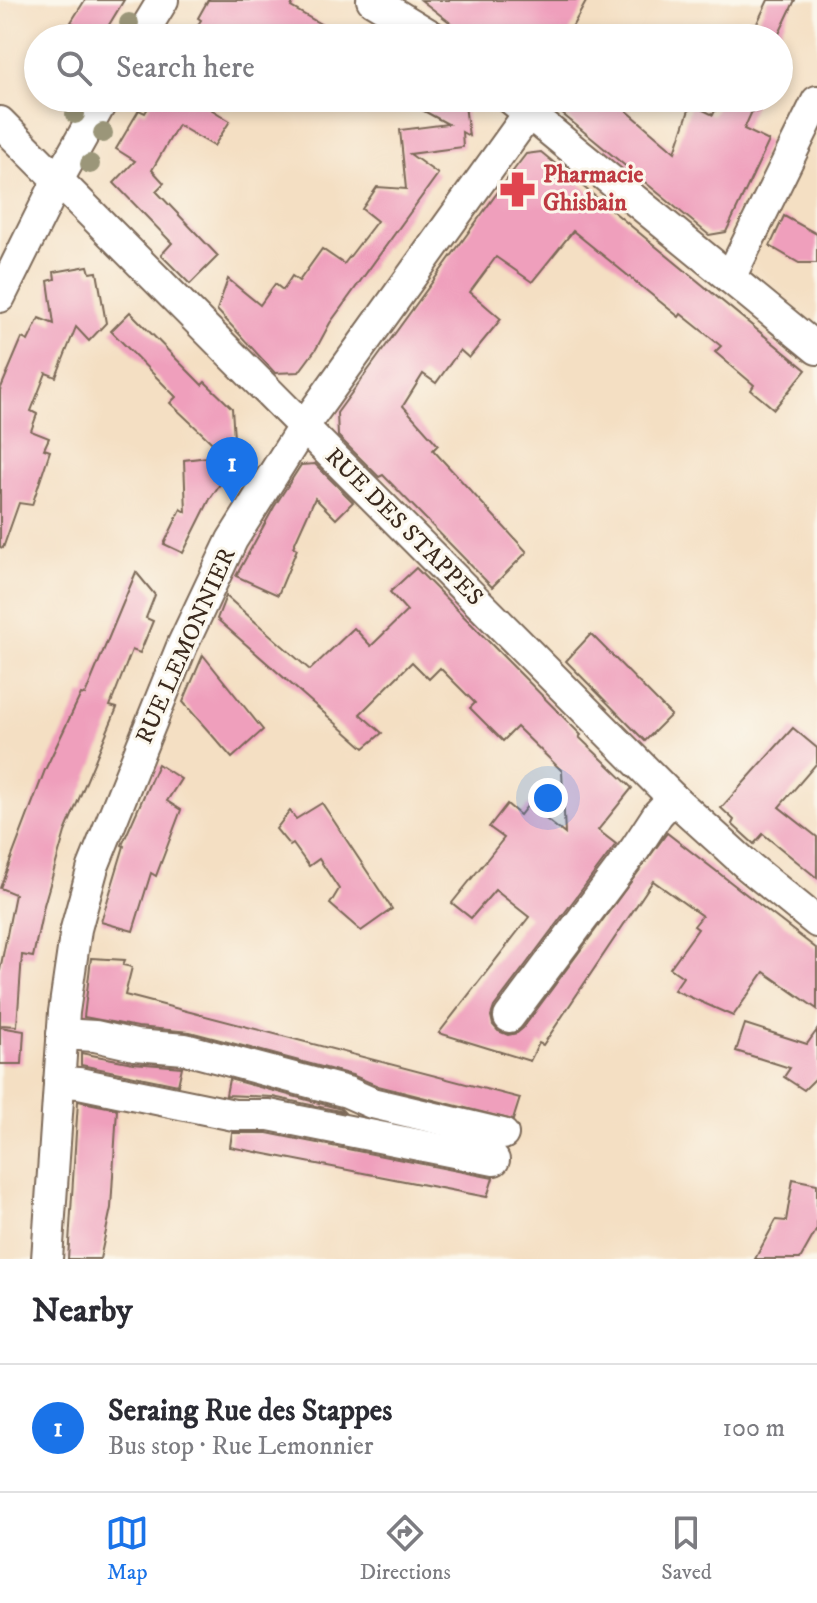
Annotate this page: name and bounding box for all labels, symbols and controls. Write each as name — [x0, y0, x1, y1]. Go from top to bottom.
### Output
search box — [24, 24, 793, 112]
icon: search — [52, 46, 96, 90]
text: Search here — [116, 50, 255, 87]
place label: Pharmacie Ghisbain — [543, 160, 643, 218]
pharmacy icon: Pharmacie Ghisbain — [498, 170, 536, 208]
pin: 1 — [206, 437, 258, 503]
street label: RUE DES STAPPES — [319, 442, 489, 612]
street label: RUE LEMONNIER — [129, 543, 243, 749]
your location — [528, 778, 568, 818]
text: Nearby — [32, 1290, 133, 1332]
text: Seraing Rue des Stappes — [108, 1393, 392, 1430]
text: 1 — [53, 1412, 63, 1445]
text: 100 m — [722, 1412, 785, 1445]
text: Bus stop · Rue Lemonnier — [108, 1430, 373, 1463]
tab: Map — [105, 1511, 149, 1586]
tab: Directions — [360, 1511, 451, 1586]
tab: Saved — [661, 1511, 712, 1586]

